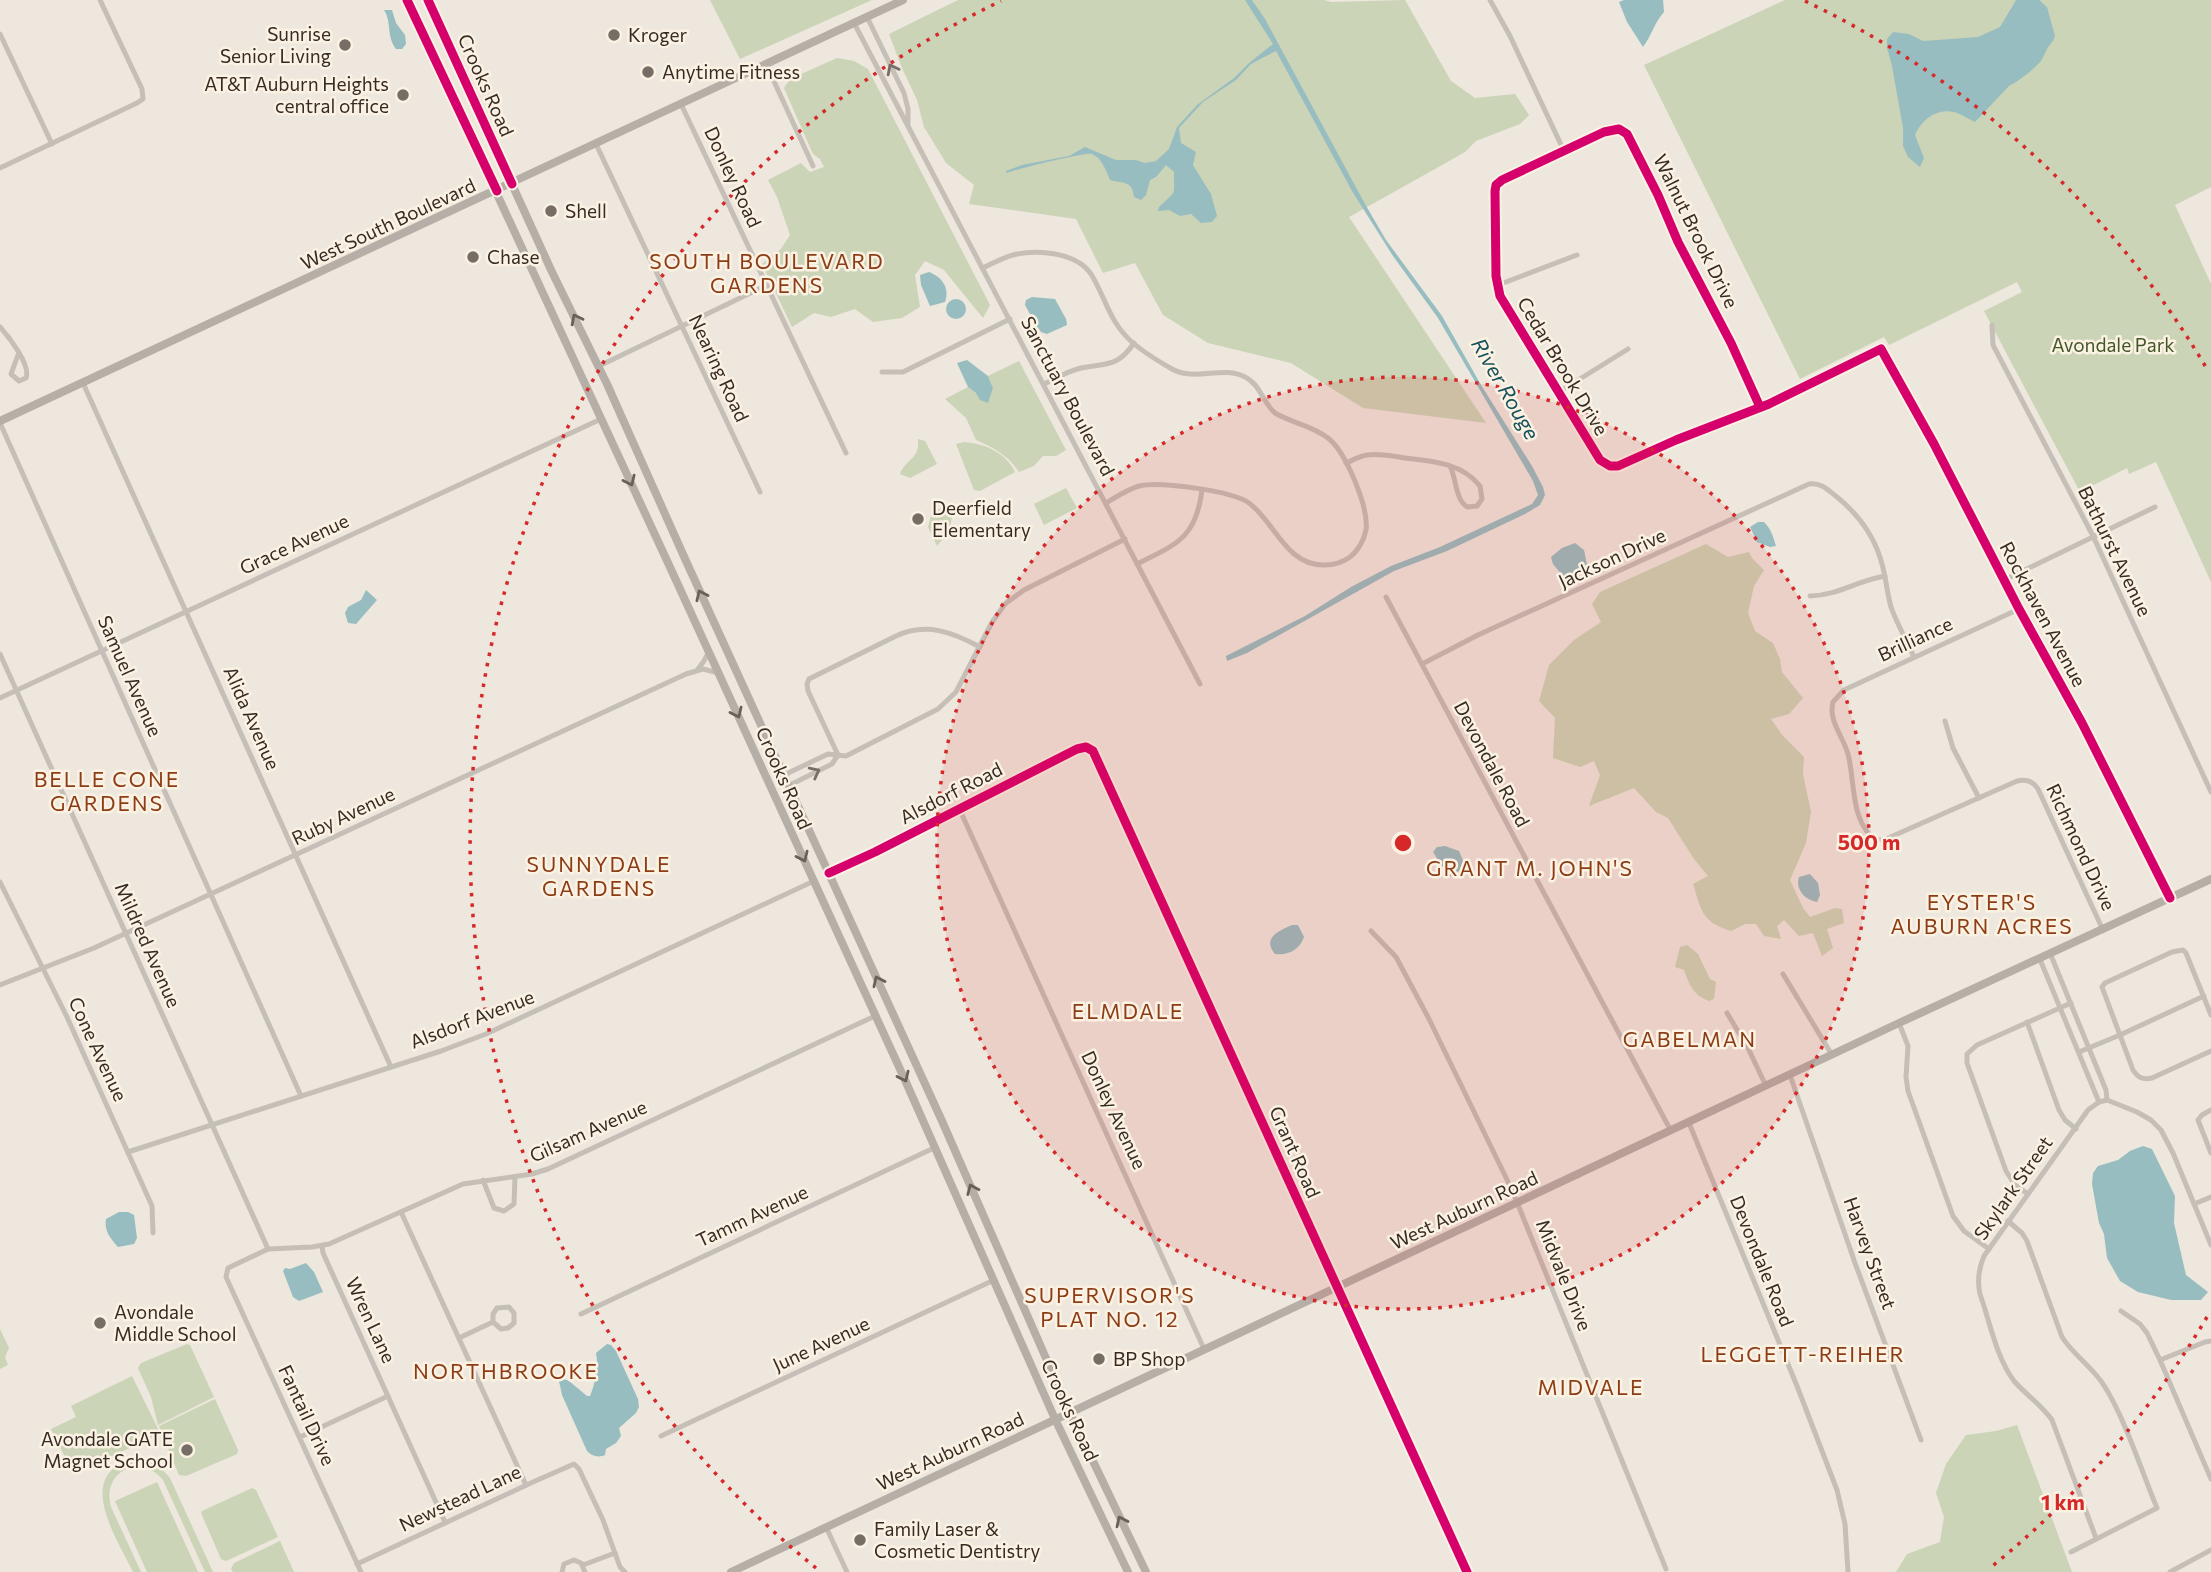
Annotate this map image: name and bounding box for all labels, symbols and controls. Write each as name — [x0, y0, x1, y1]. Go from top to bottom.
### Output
place label: Sunrise Senior Living — [220, 22, 331, 67]
place label: Kroger — [628, 23, 687, 46]
marker: Kroger — [606, 27, 622, 43]
street label: Crooks Road — [454, 30, 519, 140]
marker: Sunrise Senior Living — [337, 37, 353, 53]
place label: Anytime Fitness — [662, 60, 800, 83]
marker: Anytime Fitness — [640, 64, 656, 80]
one-way arrow — [887, 64, 901, 76]
place label: AT&T Auburn Heights central office — [204, 72, 389, 117]
marker: AT&T Auburn Heights central office — [395, 87, 411, 103]
street label: Donley Road — [700, 123, 767, 231]
street label: Walnut Brook Drive — [1649, 150, 1744, 311]
street label: West South Boulevard — [297, 173, 479, 274]
place label: Shell — [565, 199, 607, 222]
marker: Shell — [543, 203, 559, 219]
place label: Chase — [487, 245, 540, 268]
district label: SOUTH BOULEVARD GARDENS — [649, 248, 885, 297]
marker: Chase — [465, 249, 481, 265]
street label: Cedar Brook Drive — [1513, 292, 1614, 439]
street label: Nearing Road — [685, 310, 754, 425]
street label: Sanctuary Boulevard — [1017, 312, 1120, 479]
one-way arrow — [570, 314, 584, 326]
water label: River Rouge — [1467, 333, 1545, 444]
park label: Avondale Park — [2051, 333, 2175, 356]
one-way arrow — [622, 474, 636, 486]
street label: Bathurst Avenue — [2074, 482, 2157, 620]
place label: Deerfield Elementary — [932, 496, 1031, 541]
street label: Grace Avenue — [236, 508, 352, 579]
marker: Deerfield Elementary — [910, 511, 926, 527]
street label: Jackson Drive — [1555, 523, 1669, 592]
street label: Rockhaven Avenue — [1995, 537, 2091, 690]
one-way arrow — [695, 590, 709, 602]
street label: Brilliance — [1874, 611, 1956, 666]
street label: Samuel Avenue — [93, 612, 167, 740]
street label: Alida Avenue — [219, 663, 285, 773]
street label: Devondale Road — [1450, 697, 1535, 831]
one-way arrow — [729, 706, 743, 718]
street label: Crooks Road — [752, 723, 817, 833]
street label: Alsdorf Road — [896, 757, 1006, 828]
district label: BELLE CONE GARDENS — [34, 766, 180, 815]
one-way arrow — [808, 767, 820, 781]
street label: Richmond Drive — [2042, 780, 2121, 914]
street label: Ruby Avenue — [288, 782, 398, 849]
text: 500 m — [1838, 829, 1900, 854]
centre of rings — [1391, 831, 1415, 855]
one-way arrow — [795, 850, 809, 863]
district label: SUNNYDALE GARDENS — [527, 851, 671, 900]
district label: GRANT M. JOHN'S — [1426, 855, 1634, 880]
street label: Mildred Avenue — [111, 879, 186, 1011]
district label: EYSTER'S AUBURN ACRES — [1890, 889, 2074, 938]
one-way arrow — [872, 976, 886, 988]
street label: Alsdorf Avenue — [407, 984, 537, 1053]
street label: Cone Avenue — [64, 993, 133, 1105]
district label: ELMDALE — [1072, 998, 1184, 1023]
district label: GABELMAN — [1623, 1026, 1757, 1051]
street label: Donley Avenue — [1077, 1047, 1152, 1172]
one-way arrow — [896, 1070, 910, 1083]
street label: Gilsam Avenue — [526, 1094, 650, 1167]
street label: Grant Road — [1265, 1102, 1326, 1201]
street label: Skylark Street — [1968, 1131, 2057, 1244]
street label: West Auburn Road — [1386, 1165, 1541, 1254]
street label: Tamm Avenue — [692, 1180, 811, 1251]
one-way arrow — [966, 1183, 980, 1196]
street label: Devondale Road — [1726, 1192, 1799, 1330]
street label: Harvey Street — [1839, 1193, 1902, 1312]
street label: Midvale Drive — [1532, 1216, 1597, 1334]
street label: Wren Lane — [342, 1273, 401, 1366]
district label: SUPERVISOR'S PLAT NO. 12 — [1024, 1282, 1196, 1331]
place label: Avondale Middle School — [114, 1300, 236, 1345]
street label: June Avenue — [769, 1311, 873, 1376]
marker: Avondale Middle School — [92, 1315, 108, 1331]
district label: LEGGETT-REIHER — [1700, 1341, 1906, 1366]
place label: BP Shop — [1113, 1347, 1185, 1370]
marker: BP Shop — [1091, 1351, 1107, 1367]
street label: Crooks Road — [1037, 1355, 1104, 1464]
district label: NORTHBROOKE — [413, 1358, 599, 1383]
street label: Fantail Drive — [274, 1361, 341, 1469]
district label: MIDVALE — [1538, 1374, 1644, 1399]
street label: West Auburn Road — [872, 1406, 1027, 1495]
place label: Avondale GATE Magnet School — [41, 1427, 173, 1472]
marker: Avondale GATE Magnet School — [179, 1442, 195, 1458]
street label: Newstead Lane — [395, 1459, 524, 1536]
text: 1 km — [2041, 1489, 2085, 1514]
one-way arrow — [1115, 1516, 1129, 1528]
place label: Family Laser & Cosmetic Dentistry — [874, 1517, 1041, 1562]
marker: Family Laser & Cosmetic Dentistry — [852, 1532, 868, 1548]

